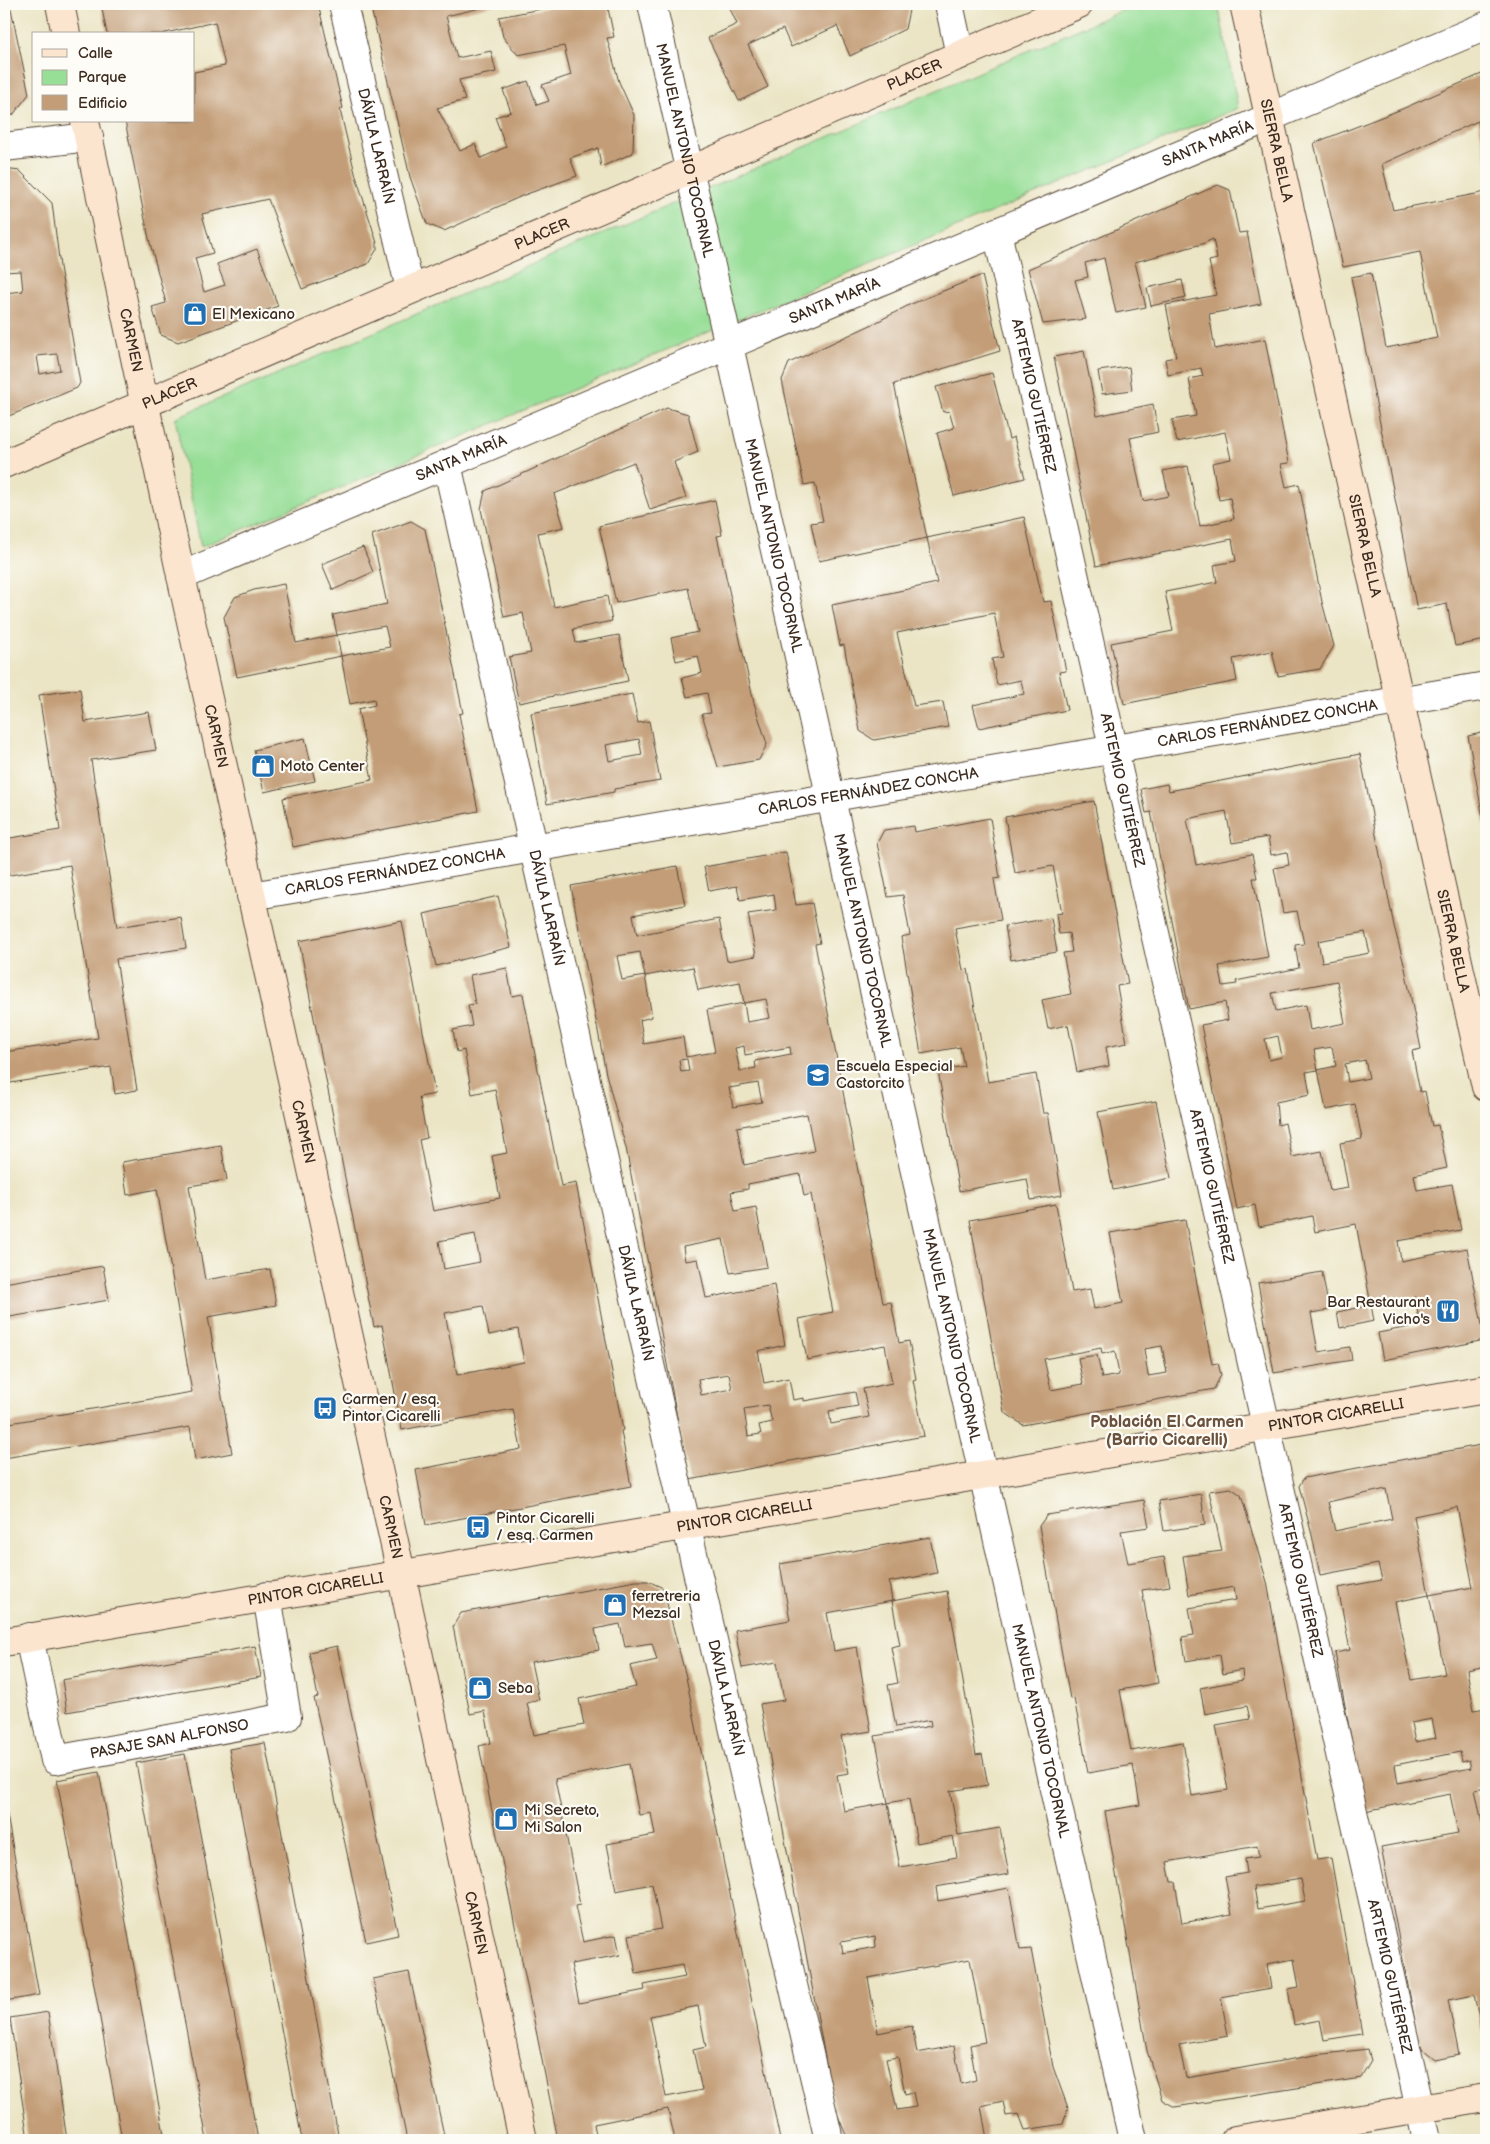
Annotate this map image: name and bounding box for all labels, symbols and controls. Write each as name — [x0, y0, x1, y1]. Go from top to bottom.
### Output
legend — [32, 32, 195, 122]
street label: MANUEL ANTONIO TOCORNAL — [652, 41, 718, 260]
text: Calle — [78, 44, 113, 63]
street label: PLACER — [884, 54, 945, 95]
text: Parque — [78, 68, 127, 87]
street label: DÁVILA LARRAÍN — [354, 86, 399, 206]
text: Edificio — [78, 94, 127, 113]
street label: SIERRA BELLA — [1256, 97, 1298, 204]
street label: SANTA MARÍA — [1159, 115, 1257, 171]
street label: PLACER — [511, 214, 573, 254]
street label: SANTA MARÍA — [786, 273, 883, 328]
shop icon: El Mexicano — [182, 301, 208, 327]
place label: El Mexicano — [212, 305, 295, 324]
street label: CARMEN — [115, 307, 147, 374]
street label: ARTEMIO GUTIÉRREZ — [1007, 317, 1061, 476]
street label: PLACER — [139, 373, 200, 413]
street label: SANTA MARÍA — [413, 430, 510, 486]
street label: MANUEL ANTONIO TOCORNAL — [741, 436, 807, 655]
street label: SIERRA BELLA — [1344, 492, 1386, 600]
street label: CARLOS FERNÁNDEZ CONCHA — [1156, 695, 1380, 751]
street label: CARMEN — [200, 703, 233, 770]
street label: ARTEMIO GUTIÉRREZ — [1096, 711, 1150, 870]
shop icon: Moto Center — [250, 753, 276, 779]
place label: Moto Center — [280, 757, 365, 776]
street label: CARLOS FERNÁNDEZ CONCHA — [757, 763, 980, 819]
street label: MANUEL ANTONIO TOCORNAL — [830, 832, 896, 1050]
street label: CARLOS FERNÁNDEZ CONCHA — [283, 843, 507, 900]
street label: DÁVILA LARRAÍN — [525, 848, 569, 968]
street label: SIERRA BELLA — [1433, 888, 1474, 995]
place label: Escuela Especial Castorcito — [836, 1057, 953, 1093]
school or university icon: Escuela Especial Castorcito — [805, 1062, 831, 1088]
street label: CARMEN — [287, 1098, 320, 1165]
street label: ARTEMIO GUTIÉRREZ — [1185, 1107, 1239, 1266]
street label: MANUEL ANTONIO TOCORNAL — [919, 1227, 985, 1445]
street label: DÁVILA LARRAÍN — [614, 1243, 658, 1363]
place label: Bar Restaurant Vicho's — [1327, 1293, 1431, 1329]
restaurant icon: Bar Restaurant Vicho's — [1435, 1298, 1461, 1324]
place label: Carmen / esq. Pintor Cicarelli — [342, 1390, 440, 1426]
street label: PINTOR CICARELLI — [1266, 1394, 1405, 1436]
bus stop icon: Carmen / esq. Pintor Cicarelli — [312, 1395, 338, 1421]
district label: Población El Carmen (Barrio Cicarelli) — [1090, 1413, 1244, 1450]
street label: CARMEN — [375, 1493, 407, 1561]
street label: PINTOR CICARELLI — [675, 1495, 814, 1537]
street label: ARTEMIO GUTIÉRREZ — [1274, 1501, 1328, 1660]
place label: Pintor Cicarelli / esq. Carmen — [496, 1509, 594, 1545]
bus stop icon: Pintor Cicarelli / esq. Carmen — [465, 1514, 491, 1540]
street label: PINTOR CICARELLI — [246, 1568, 385, 1610]
place label: ferretreria Mezsal — [632, 1587, 700, 1623]
shop icon: ferretreria Mezsal — [602, 1592, 628, 1618]
street label: MANUEL ANTONIO TOCORNAL — [1008, 1622, 1074, 1840]
street label: DÁVILA LARRAÍN — [704, 1638, 749, 1758]
shop icon: Seba — [467, 1675, 493, 1701]
place label: Seba — [498, 1679, 533, 1698]
street label: PASAJE SAN ALFONSO — [88, 1715, 250, 1763]
place label: Mi Secreto, Mi Salon — [524, 1801, 599, 1837]
shop icon: Mi Secreto, Mi Salon — [493, 1806, 519, 1832]
street label: CARMEN — [460, 1889, 492, 1957]
street label: ARTEMIO GUTIÉRREZ — [1363, 1897, 1417, 2056]

